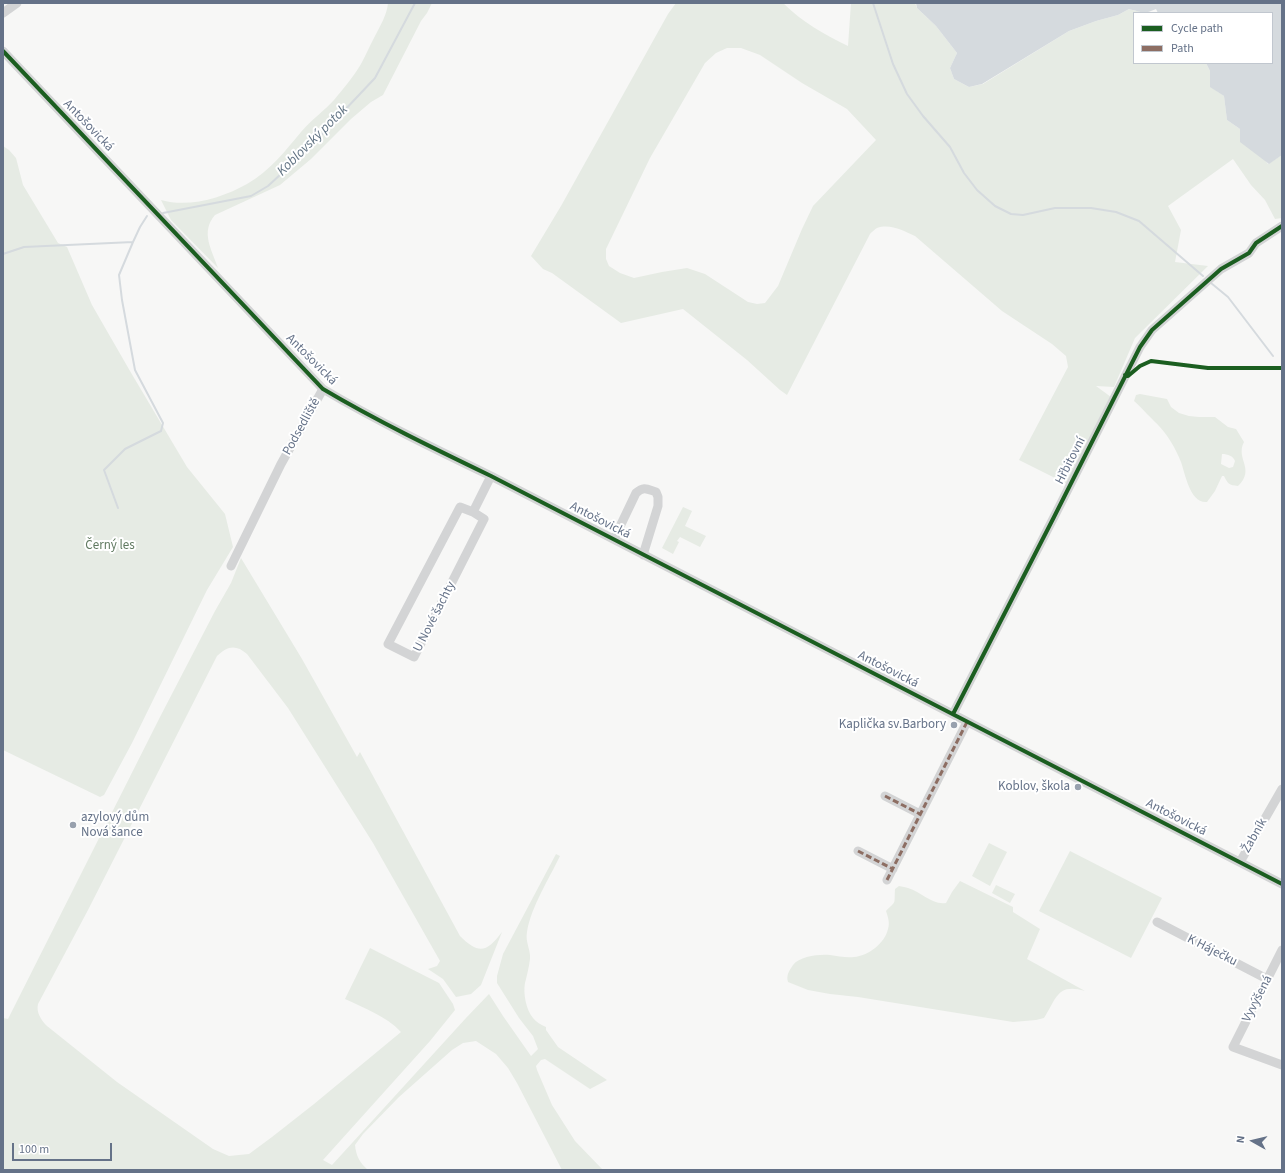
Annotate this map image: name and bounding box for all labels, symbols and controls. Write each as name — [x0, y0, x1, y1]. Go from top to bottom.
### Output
legend — [1133, 12, 1273, 64]
text: Cycle path — [1171, 20, 1223, 37]
text: Path — [1171, 40, 1194, 57]
street label: Antošovická — [59, 97, 117, 155]
water label: Koblovský potok — [274, 102, 352, 180]
street label: Antošovická — [282, 331, 340, 389]
street label: Podsedliště — [280, 396, 324, 458]
street label: Hřbitovní — [1052, 435, 1090, 487]
street label: Antošovická — [567, 499, 633, 543]
park label: Černý les — [85, 538, 135, 554]
street label: U Nové šachty — [411, 579, 459, 655]
street label: Antošovická — [855, 648, 921, 692]
place label: Kaplička sv.Barbory — [839, 717, 946, 733]
marker: Kaplička sv.Barbory — [949, 720, 959, 730]
place label: Koblov, škola — [998, 779, 1070, 795]
marker: Koblov, škola — [1073, 782, 1083, 792]
street label: Antošovická — [1143, 796, 1209, 840]
place label: azylový dům Nová šance — [81, 810, 149, 841]
street label: Žabník — [1239, 816, 1271, 856]
marker: azylový dům Nová šance — [68, 820, 78, 830]
street label: K Háječku — [1184, 932, 1240, 970]
street label: Vyvýšená — [1240, 973, 1276, 1025]
north arrow — [1233, 1121, 1273, 1161]
scale bar — [14, 1135, 114, 1161]
text: N — [1233, 1135, 1249, 1144]
text: 100 m — [19, 1141, 49, 1158]

